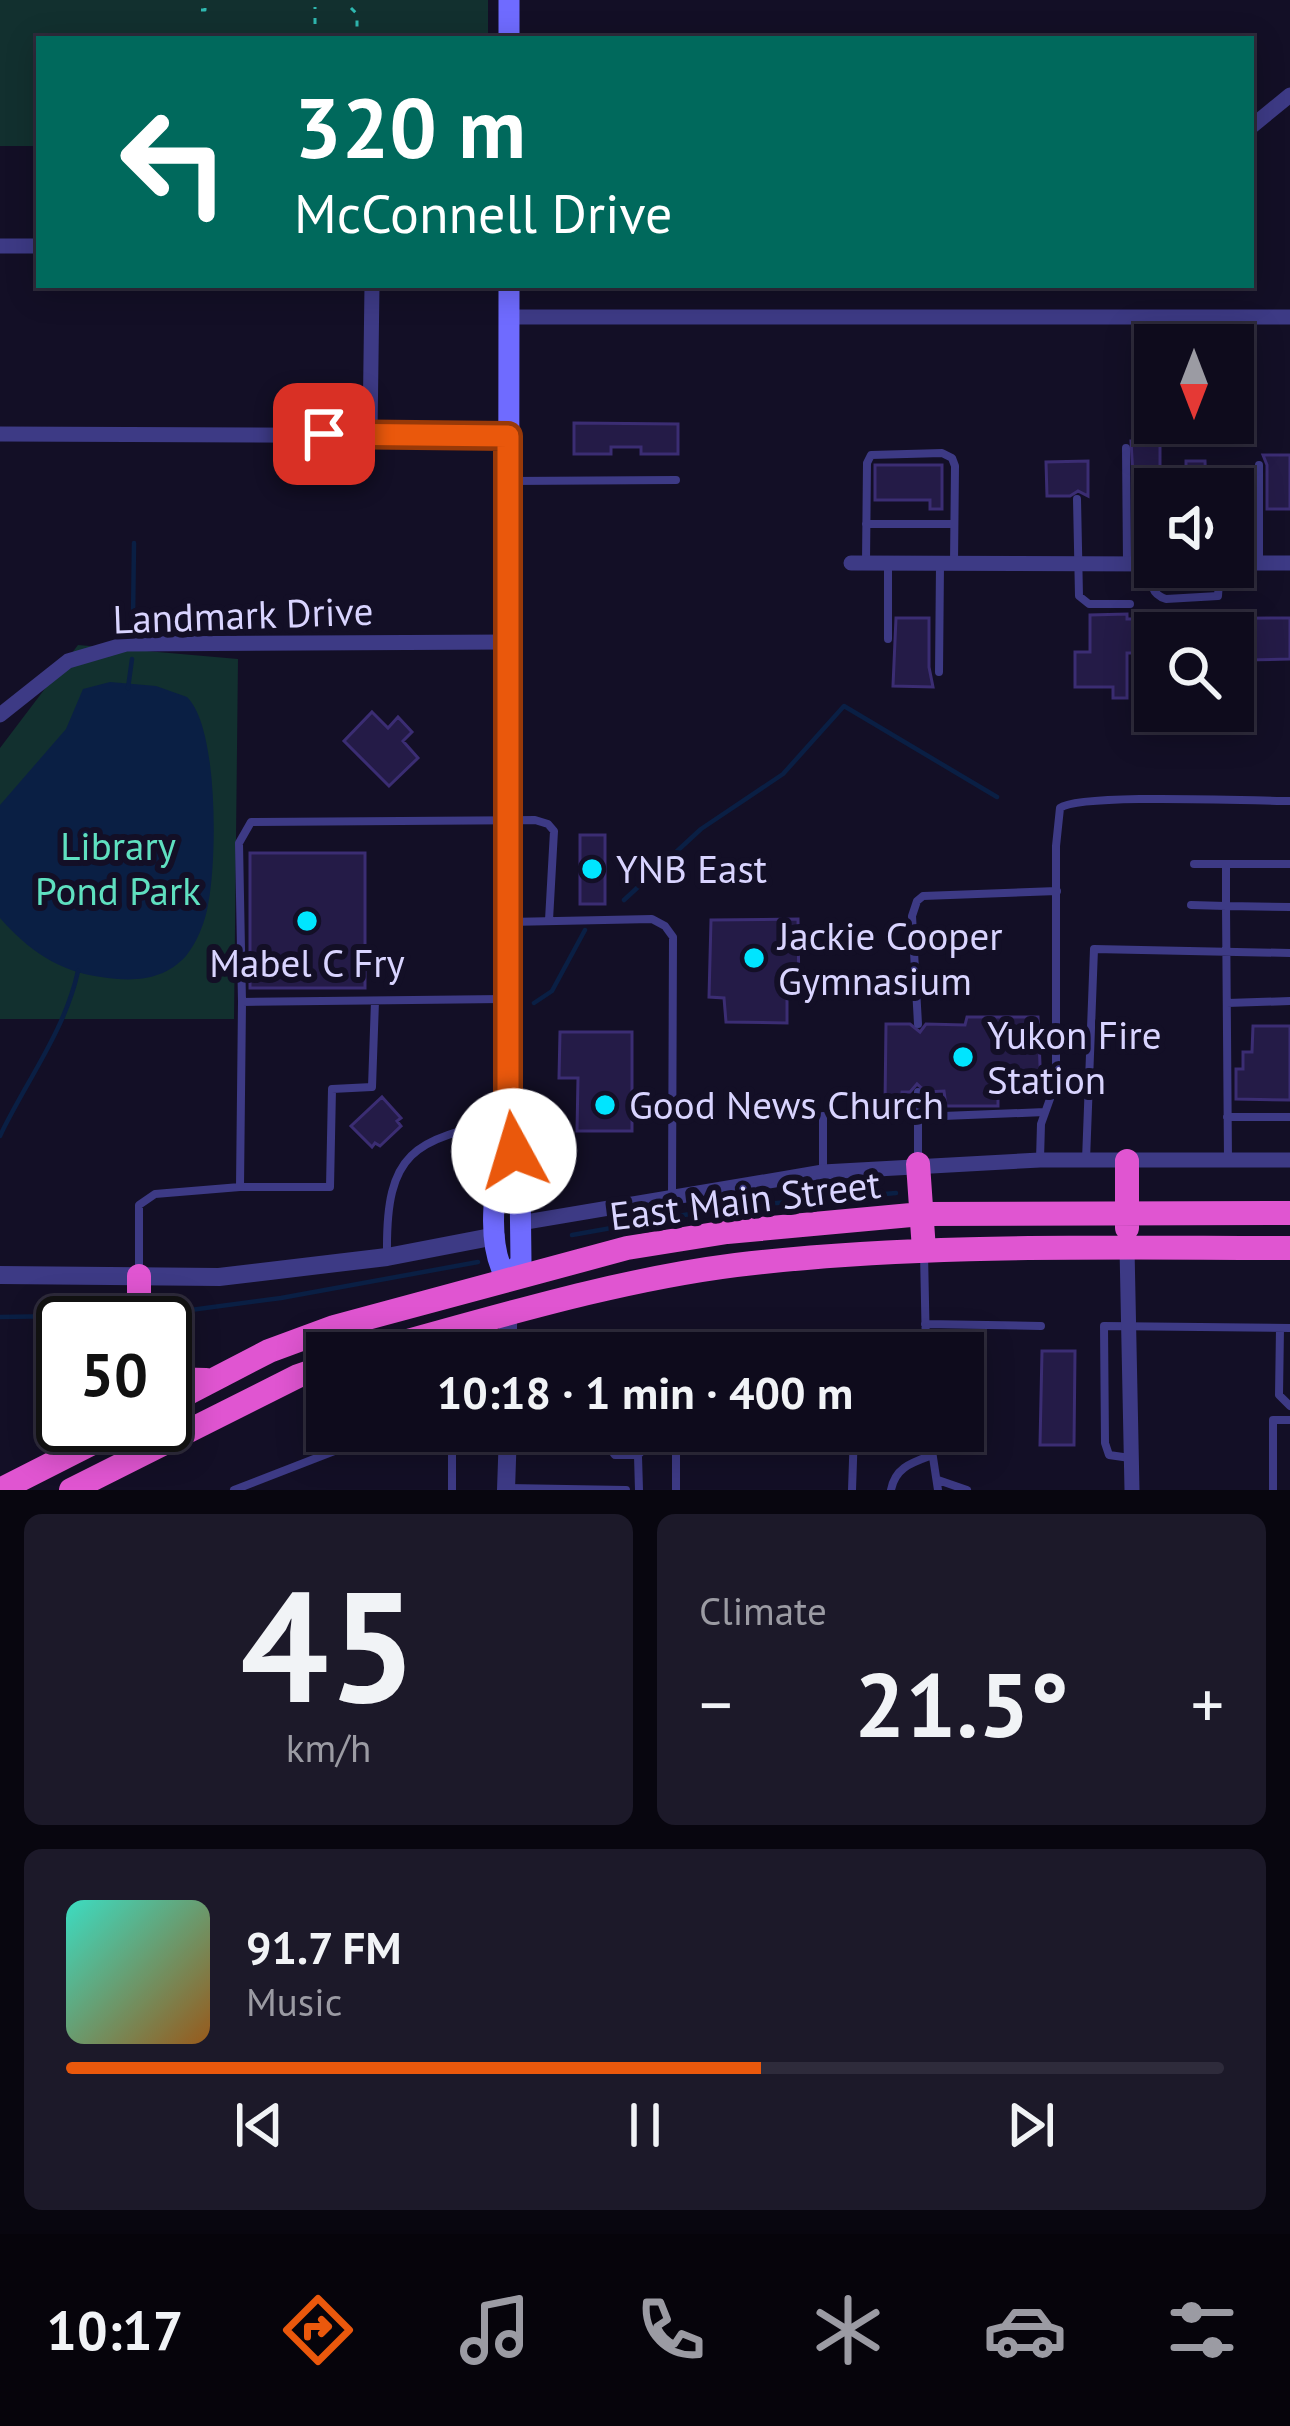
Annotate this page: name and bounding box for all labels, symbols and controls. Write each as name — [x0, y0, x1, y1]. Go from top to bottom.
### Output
text: 320 m — [294, 72, 526, 181]
icon: left — [96, 84, 252, 240]
text: McConnell Drive — [294, 178, 672, 248]
north arrow — [1134, 324, 1254, 444]
map controls — [1134, 324, 1254, 732]
pin — [273, 383, 375, 485]
icon: arrive — [291, 401, 357, 467]
button: sound — [1134, 468, 1254, 588]
street label: Landmark Drive — [112, 584, 374, 645]
button: search — [1134, 612, 1254, 732]
park label: Library Pond Park — [35, 820, 201, 916]
place label: YNB East — [616, 843, 767, 894]
marker: YNB East — [579, 856, 605, 882]
marker: Mabel C Fry — [294, 908, 320, 934]
place label: Jackie Cooper Gymnasium — [776, 910, 1003, 1006]
place label: Mabel C Fry — [209, 937, 405, 988]
marker: Jackie Cooper Gymnasium — [741, 945, 767, 971]
place label: Yukon Fire Station — [987, 1009, 1162, 1105]
marker: Yukon Fire Station — [950, 1044, 976, 1070]
place label: Good News Church — [629, 1079, 944, 1130]
position arrow — [451, 1088, 577, 1214]
marker: Good News Church — [592, 1092, 618, 1118]
street label: East Main Street — [607, 1158, 883, 1241]
speed limit sign: 50 — [36, 1296, 192, 1452]
text: 10:18 · 1 min · 400 m — [437, 1363, 853, 1421]
text: 45 — [240, 1543, 417, 1745]
text: Climate — [699, 1585, 827, 1636]
text: 21.5° — [854, 1645, 1069, 1762]
text: − — [699, 1661, 732, 1746]
text: + — [1191, 1661, 1224, 1746]
text: km/h — [286, 1722, 371, 1773]
text: 91.7 FM — [246, 1918, 401, 1976]
text: Music — [246, 1976, 342, 2027]
icon: previous — [226, 2092, 292, 2158]
icon: pause — [612, 2092, 678, 2158]
icon: next — [998, 2092, 1064, 2158]
icon: directions — [276, 2288, 360, 2372]
icon: music — [453, 2288, 537, 2372]
icon: phone — [629, 2288, 713, 2372]
icon: climate — [806, 2288, 890, 2372]
icon: car — [983, 2288, 1067, 2372]
icon: filters — [1160, 2288, 1244, 2372]
text: 10:17 — [46, 2295, 183, 2365]

